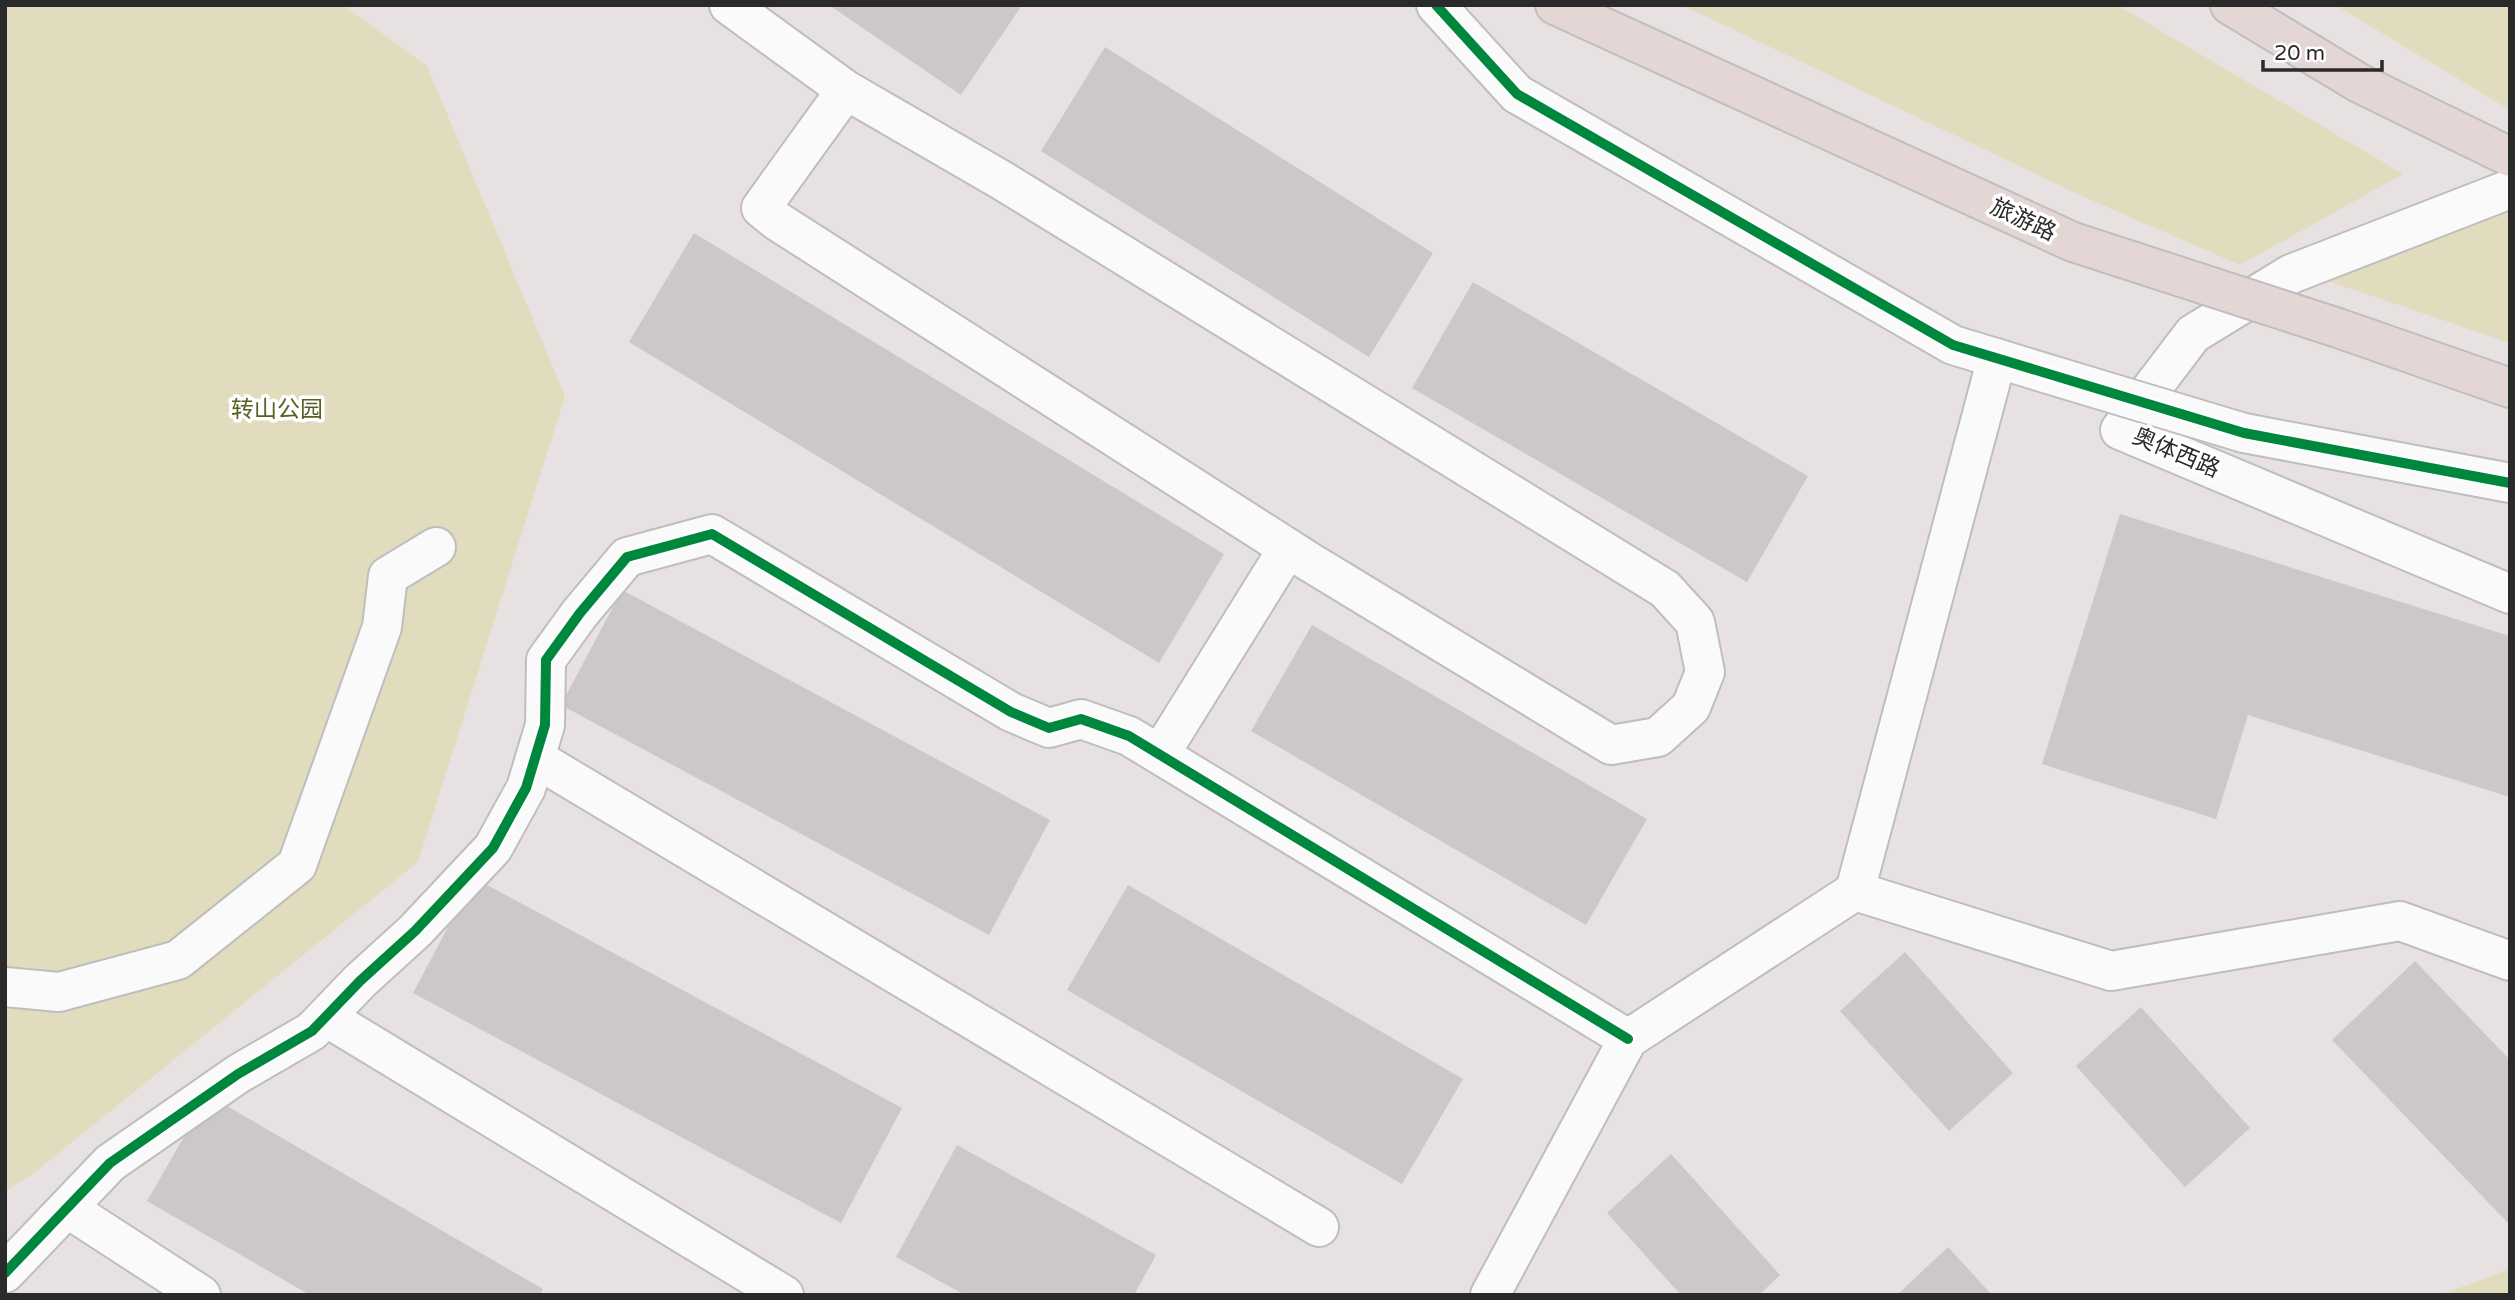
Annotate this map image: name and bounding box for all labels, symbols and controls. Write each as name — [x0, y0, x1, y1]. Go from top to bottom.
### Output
scale bar — [2263, 28, 2382, 72]
text: 20 m — [2274, 41, 2325, 66]
street label: 旅游路 — [1986, 193, 2060, 247]
park label: 转山公园 — [231, 396, 323, 424]
street label: 奥体西路 — [2128, 422, 2224, 484]

